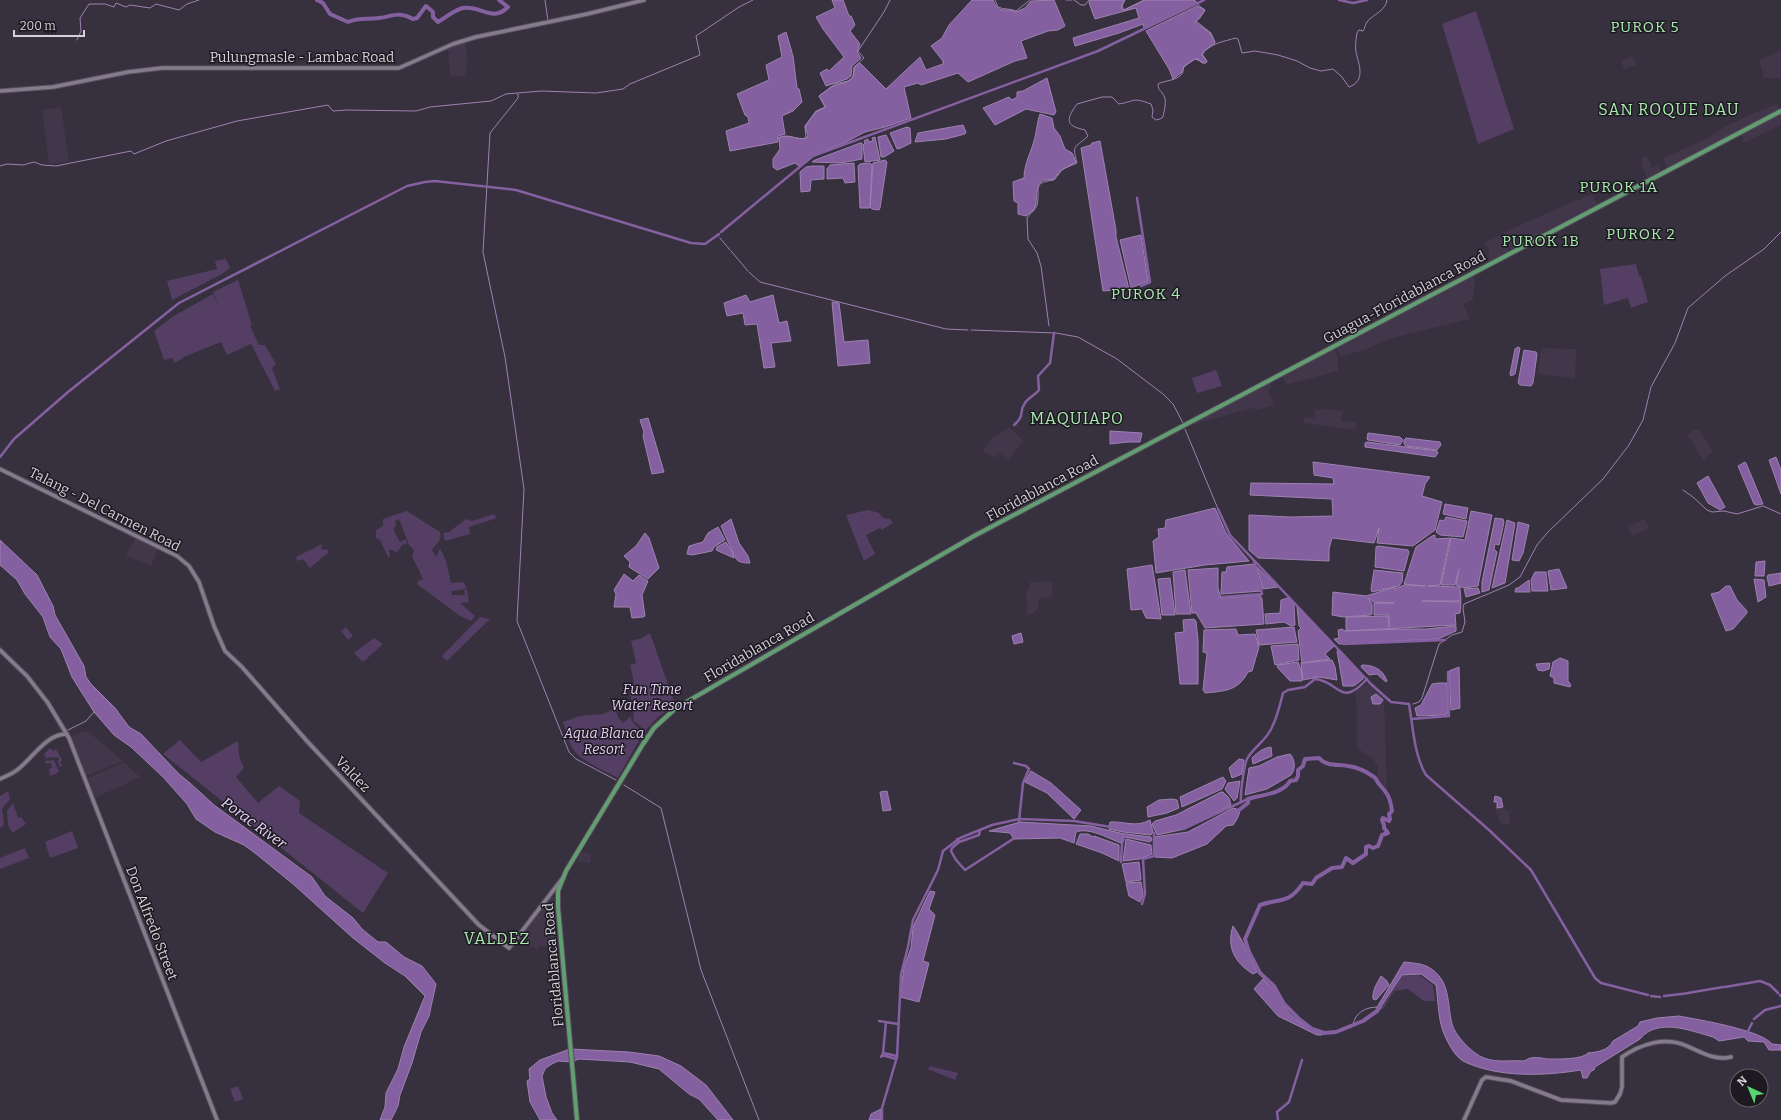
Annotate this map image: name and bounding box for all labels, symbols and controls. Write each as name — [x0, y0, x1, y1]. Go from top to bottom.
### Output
scale bar — [14, 12, 84, 38]
district label: PUROK 5 — [1610, 18, 1680, 36]
text: 200 m — [20, 19, 56, 33]
street label: Pulungmasle - Lambac Road — [210, 49, 394, 66]
district label: SAN ROQUE DAU — [1598, 100, 1740, 119]
district label: PUROK 1A — [1580, 178, 1658, 196]
district label: PUROK 2 — [1606, 225, 1676, 243]
district label: PUROK 1B — [1502, 232, 1580, 250]
street label: Guagua-Floridablanca Road — [1320, 247, 1488, 348]
district label: PUROK 4 — [1111, 285, 1181, 303]
district label: MAQUIAPO — [1030, 409, 1124, 428]
street label: Floridablanca Road — [983, 452, 1101, 525]
street label: Talang - Del Carmen Road — [26, 464, 183, 555]
street label: Floridablanca Road — [701, 609, 817, 686]
park label: Fun Time Water Resort — [611, 681, 694, 714]
park label: Aqua Blanca Resort — [563, 725, 644, 758]
street label: Valdez — [332, 753, 374, 796]
water label: Porac River — [218, 793, 291, 853]
street label: Don Alfredo Street — [122, 864, 181, 983]
street label: Floridablanca Road — [540, 902, 567, 1028]
district label: VALDEZ — [464, 929, 530, 948]
north arrow — [1729, 1068, 1769, 1108]
text: N — [1735, 1073, 1750, 1089]

